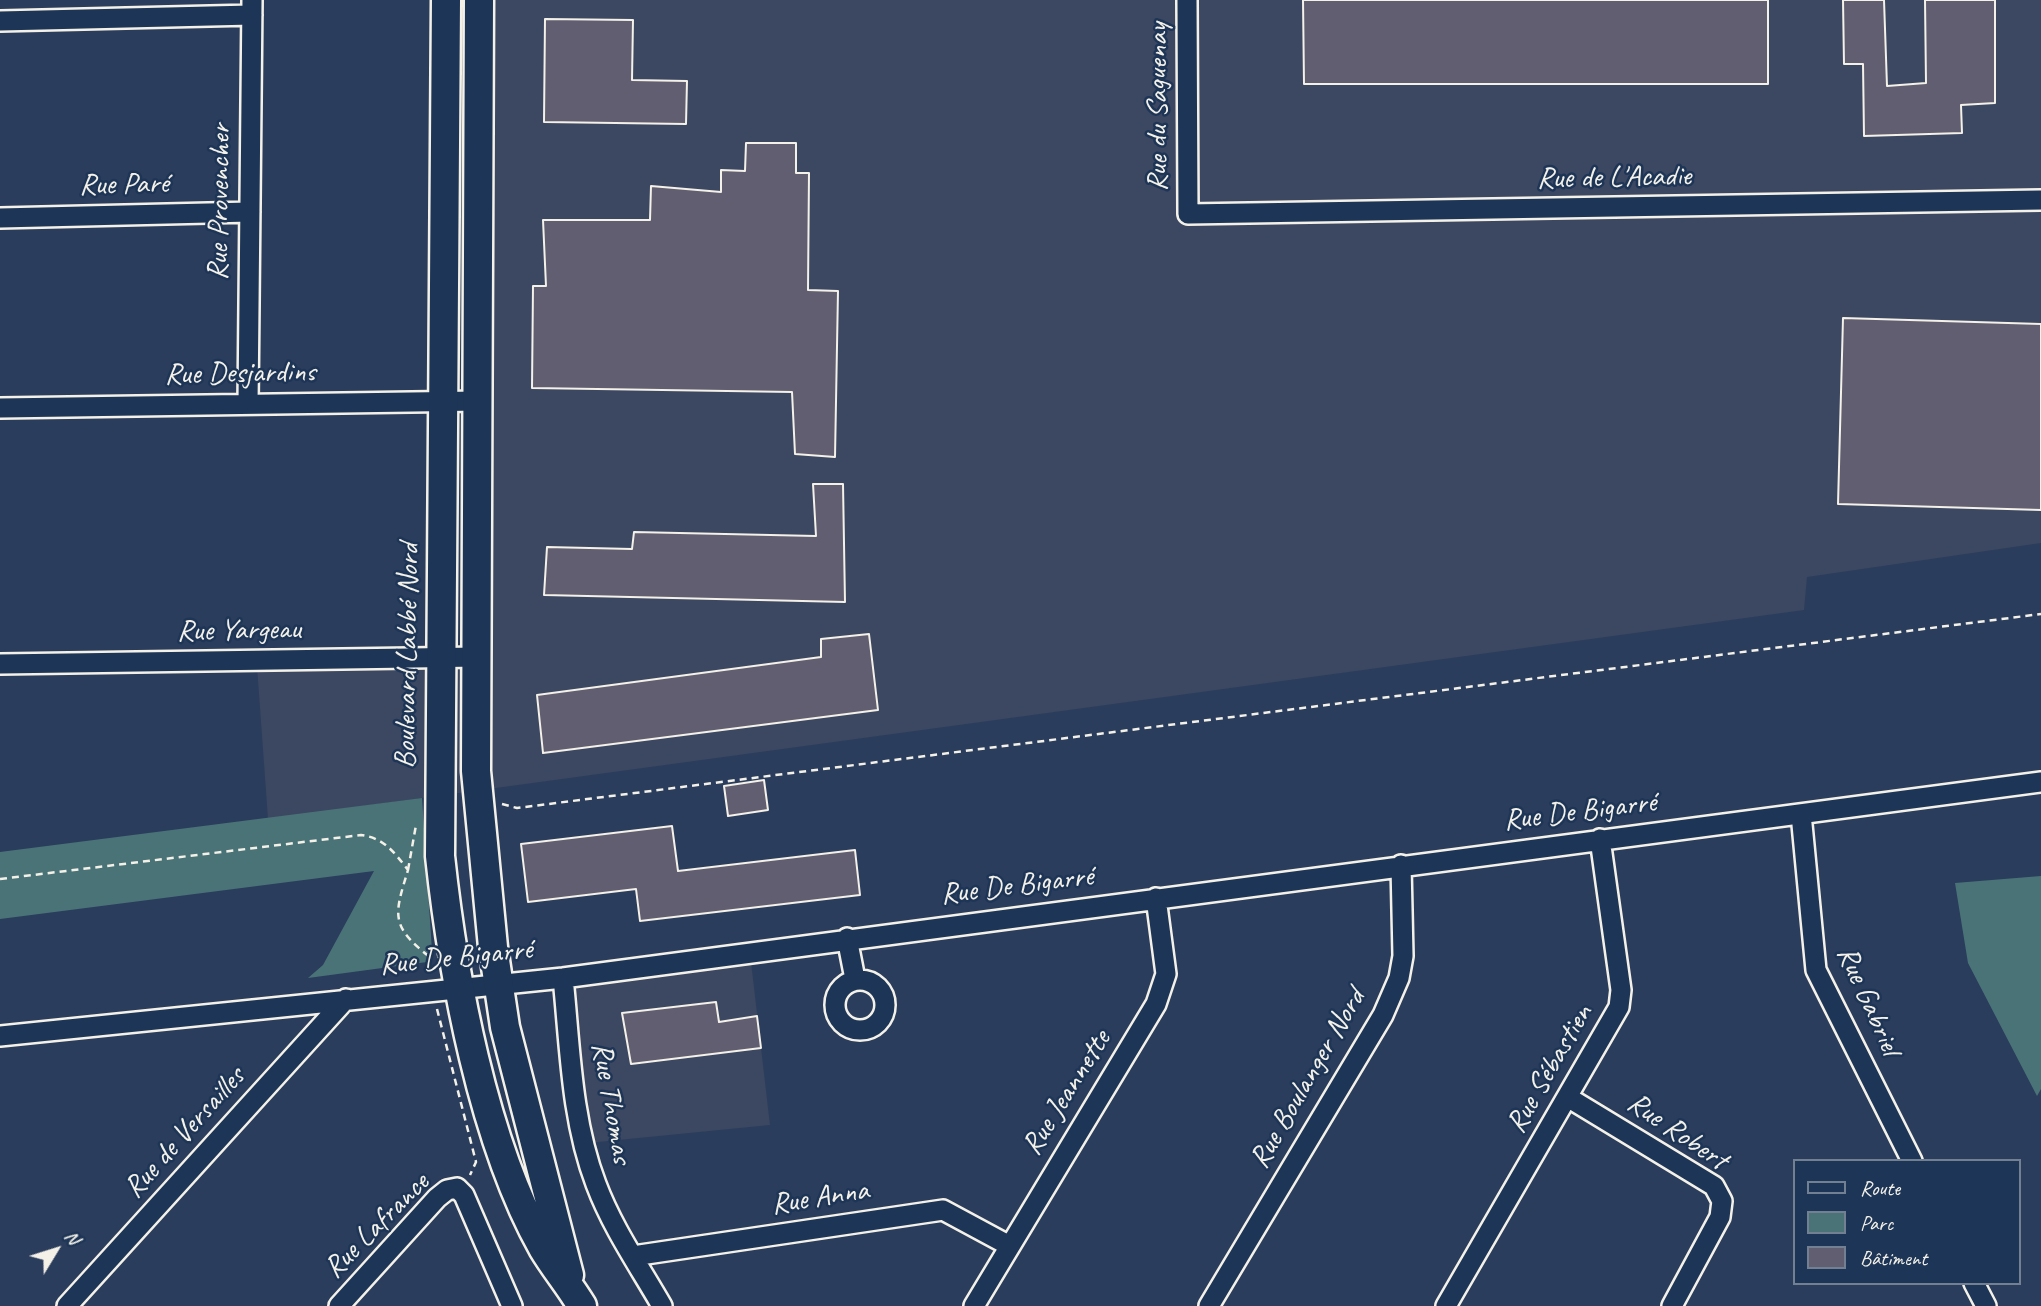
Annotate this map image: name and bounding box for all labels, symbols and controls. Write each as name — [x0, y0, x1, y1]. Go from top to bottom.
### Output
street label: Rue du Saguenay — [1140, 23, 1176, 191]
street label: Rue Provencher — [201, 123, 239, 281]
street label: Rue de L'Acadie — [1537, 159, 1691, 197]
street label: Rue Paré — [79, 166, 169, 204]
street label: Rue Desjardins — [164, 355, 316, 393]
street label: Boulevard Labbé Nord — [388, 543, 428, 769]
street label: Rue Yargeau — [177, 612, 301, 650]
street label: Rue De Bigarré — [1502, 785, 1658, 839]
street label: Rue De Bigarré — [939, 859, 1095, 913]
street label: Rue De Bigarré — [378, 932, 534, 984]
street label: Rue Gabriel — [1828, 941, 1908, 1061]
street label: Rue Boulanger Nord — [1242, 983, 1374, 1175]
street label: Rue Sébastien — [1499, 998, 1601, 1140]
street label: Rue Jeannette — [1015, 1024, 1119, 1162]
street label: Rue Thomas — [583, 1039, 639, 1167]
street label: Rue de Versailles — [117, 1060, 253, 1206]
street label: Rue Robert — [1620, 1085, 1734, 1179]
legend — [1792, 1159, 2020, 1285]
street label: Rue Lafrance — [317, 1166, 437, 1286]
street label: Rue Anna — [769, 1173, 871, 1223]
text: Route — [1860, 1175, 1900, 1201]
text: Parc — [1860, 1210, 1893, 1236]
north arrow — [21, 1215, 91, 1285]
text: N — [59, 1225, 86, 1249]
text: Bâtiment — [1860, 1245, 1927, 1271]

